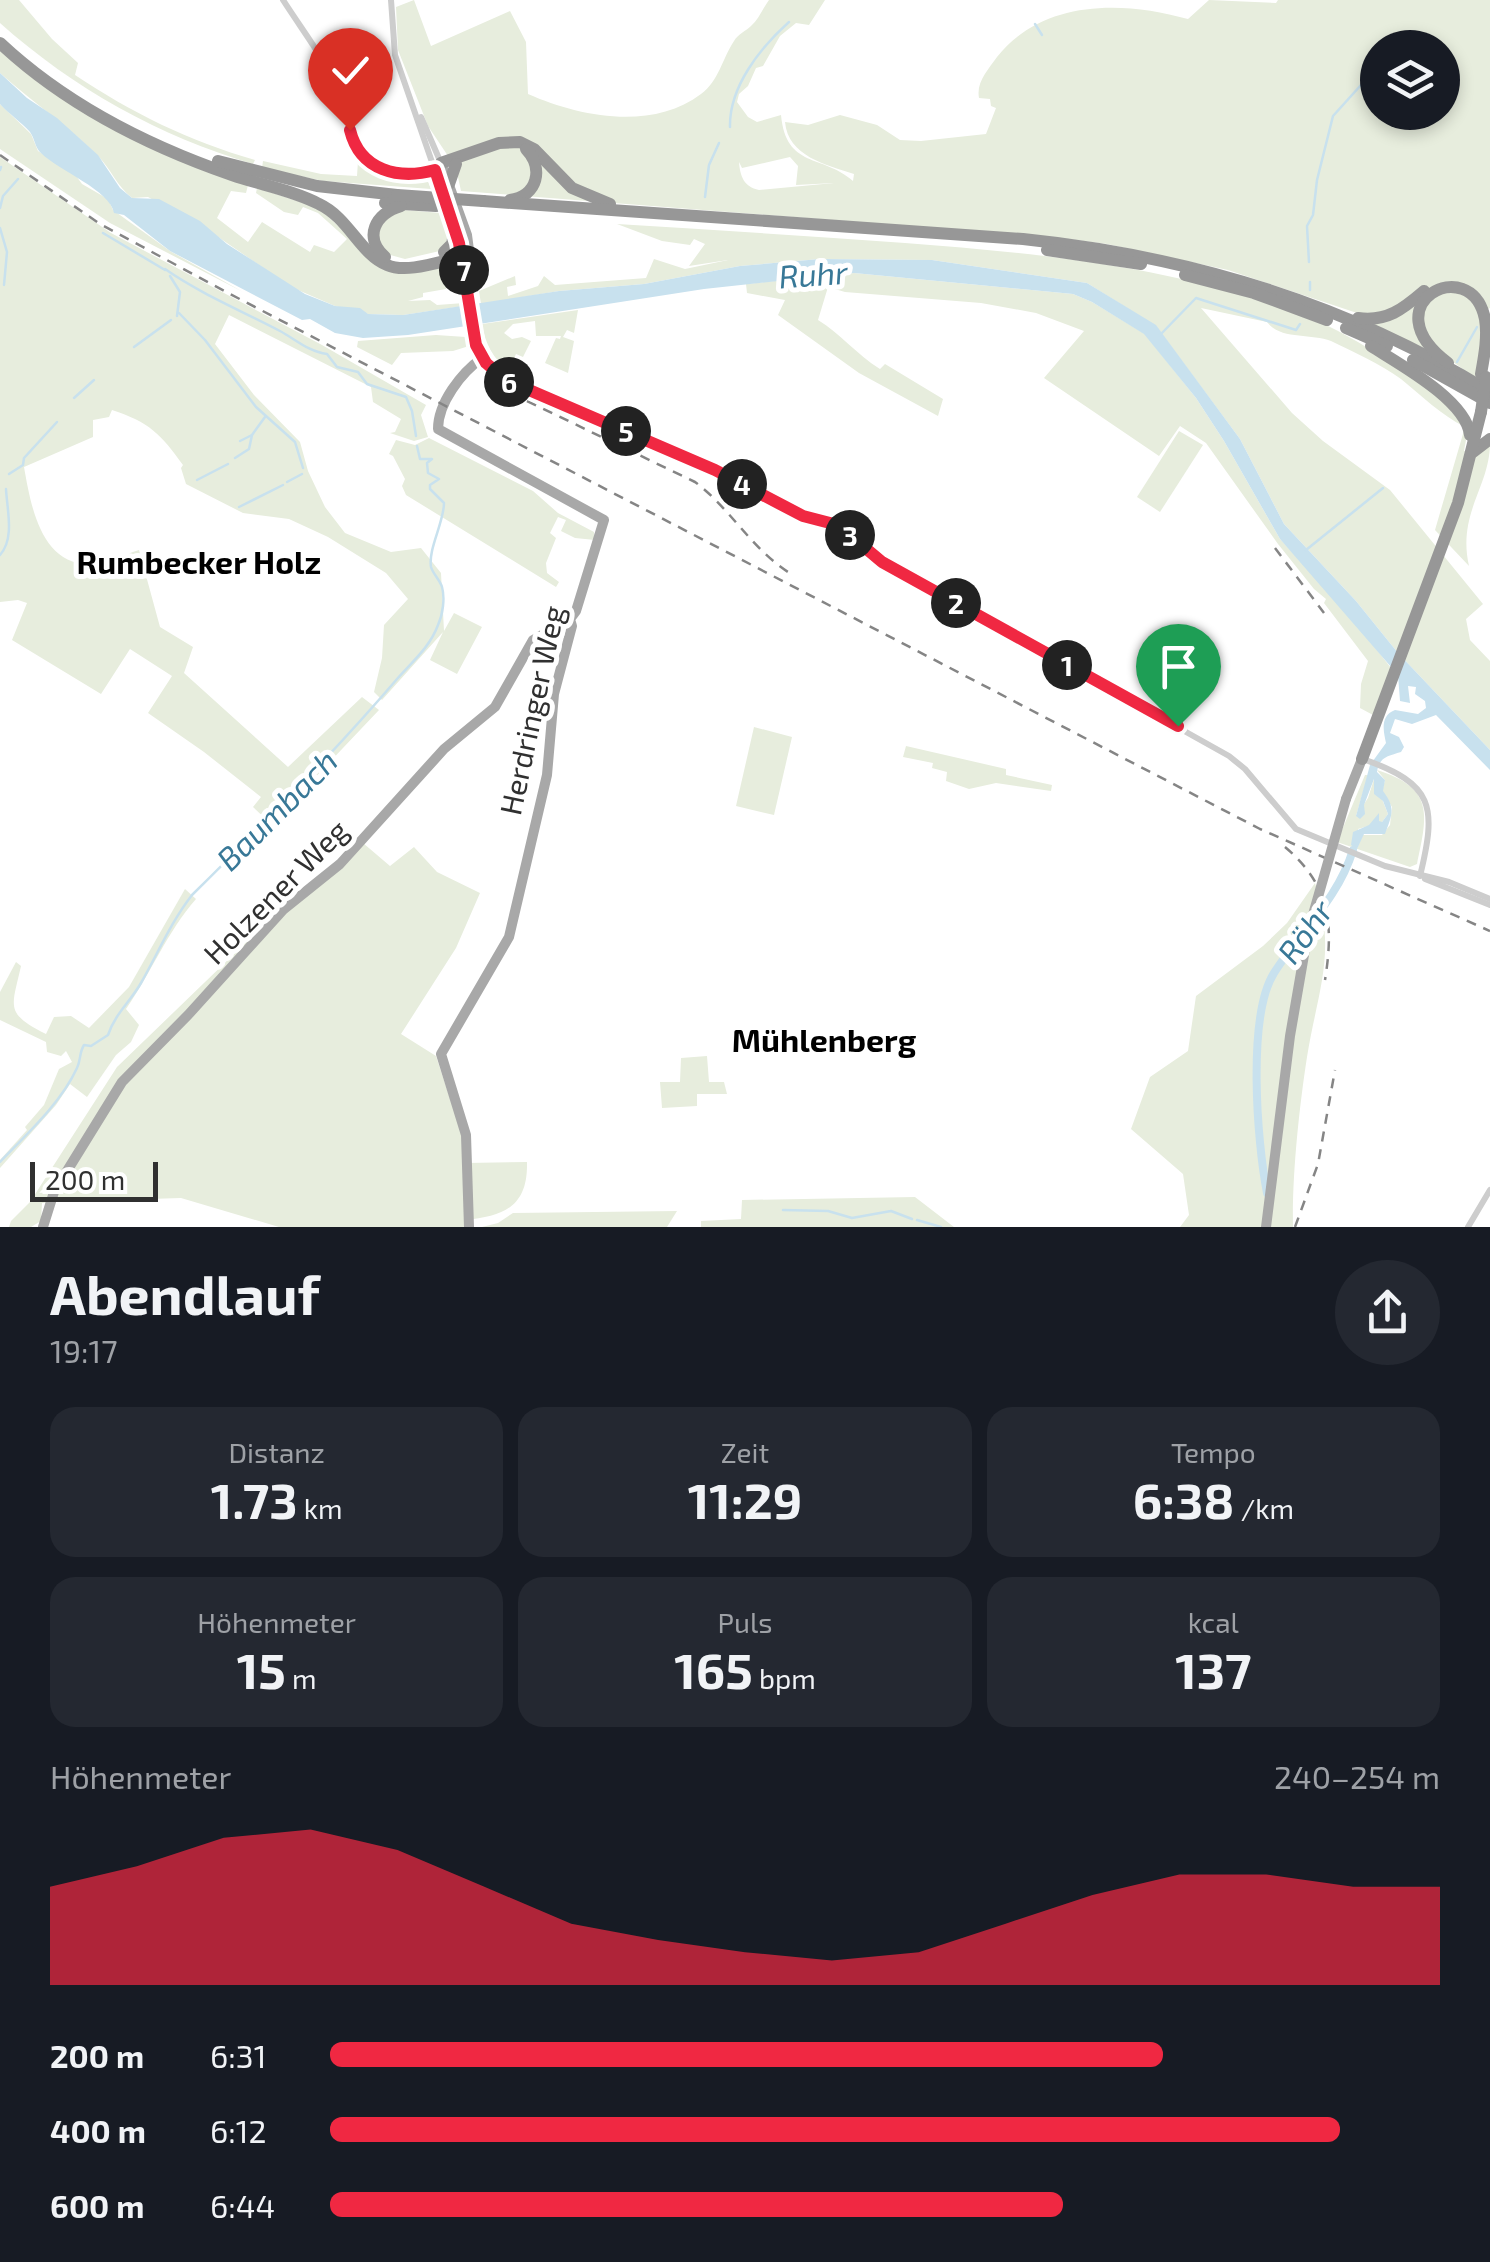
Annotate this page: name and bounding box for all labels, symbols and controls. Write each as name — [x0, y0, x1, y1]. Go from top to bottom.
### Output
pin — [308, 28, 393, 131]
map controls — [1360, 30, 1460, 130]
button: layers — [1360, 30, 1460, 130]
icon: check — [323, 43, 378, 98]
pin: 7 — [439, 245, 489, 295]
water label: Ruhr — [777, 252, 850, 294]
text: 7 — [457, 253, 471, 287]
pin: 6 — [484, 357, 534, 407]
text: 6 — [501, 365, 517, 399]
pin: 5 — [601, 406, 651, 456]
text: 5 — [618, 414, 634, 448]
pin: 4 — [717, 459, 767, 509]
text: 4 — [733, 467, 751, 501]
pin: 3 — [825, 510, 875, 560]
text: 3 — [842, 518, 858, 552]
district label: Rumbecker Holz — [77, 542, 321, 580]
pin: 2 — [931, 578, 981, 628]
text: 2 — [948, 586, 964, 620]
street label: Herdringer Weg — [491, 602, 571, 818]
pin — [1136, 624, 1221, 727]
icon: arrive — [1151, 639, 1206, 694]
pin: 1 — [1042, 640, 1092, 690]
text: 1 — [1061, 648, 1073, 682]
water label: Baumbach — [208, 741, 344, 877]
street label: Holzener Weg — [195, 811, 355, 971]
water label: Röhr — [1268, 891, 1340, 970]
district label: Mühlenberg — [732, 1020, 917, 1058]
scale bar — [30, 1157, 158, 1202]
text: 200 m — [45, 1162, 125, 1196]
text: Abendlauf — [50, 1260, 320, 1326]
button: share — [1335, 1260, 1440, 1365]
text: 19:17 — [50, 1331, 118, 1369]
text: Distanz — [228, 1435, 325, 1469]
text: Zeit — [721, 1435, 769, 1469]
text: Tempo — [1171, 1435, 1256, 1469]
text: 1.73 — [211, 1469, 298, 1529]
text: 11:29 — [688, 1469, 802, 1529]
text: 6:38 — [1133, 1469, 1235, 1529]
text: km — [298, 1491, 343, 1525]
text: /km — [1235, 1491, 1294, 1525]
text: Höhenmeter — [197, 1605, 356, 1639]
text: Puls — [717, 1605, 773, 1639]
text: kcal — [1188, 1605, 1239, 1639]
text: 15 — [237, 1639, 286, 1699]
text: 165 — [674, 1639, 753, 1699]
text: 137 — [1175, 1639, 1252, 1699]
text: m — [286, 1661, 317, 1695]
text: bpm — [753, 1661, 816, 1695]
text: Höhenmeter — [50, 1757, 231, 1795]
text: 240–254 m — [1274, 1757, 1440, 1795]
text: 200 m — [50, 2036, 144, 2074]
text: 6:31 — [210, 2036, 266, 2074]
text: 400 m — [50, 2111, 146, 2149]
text: 6:12 — [210, 2111, 267, 2149]
text: 600 m — [50, 2186, 144, 2224]
text: 6:44 — [210, 2186, 275, 2224]

